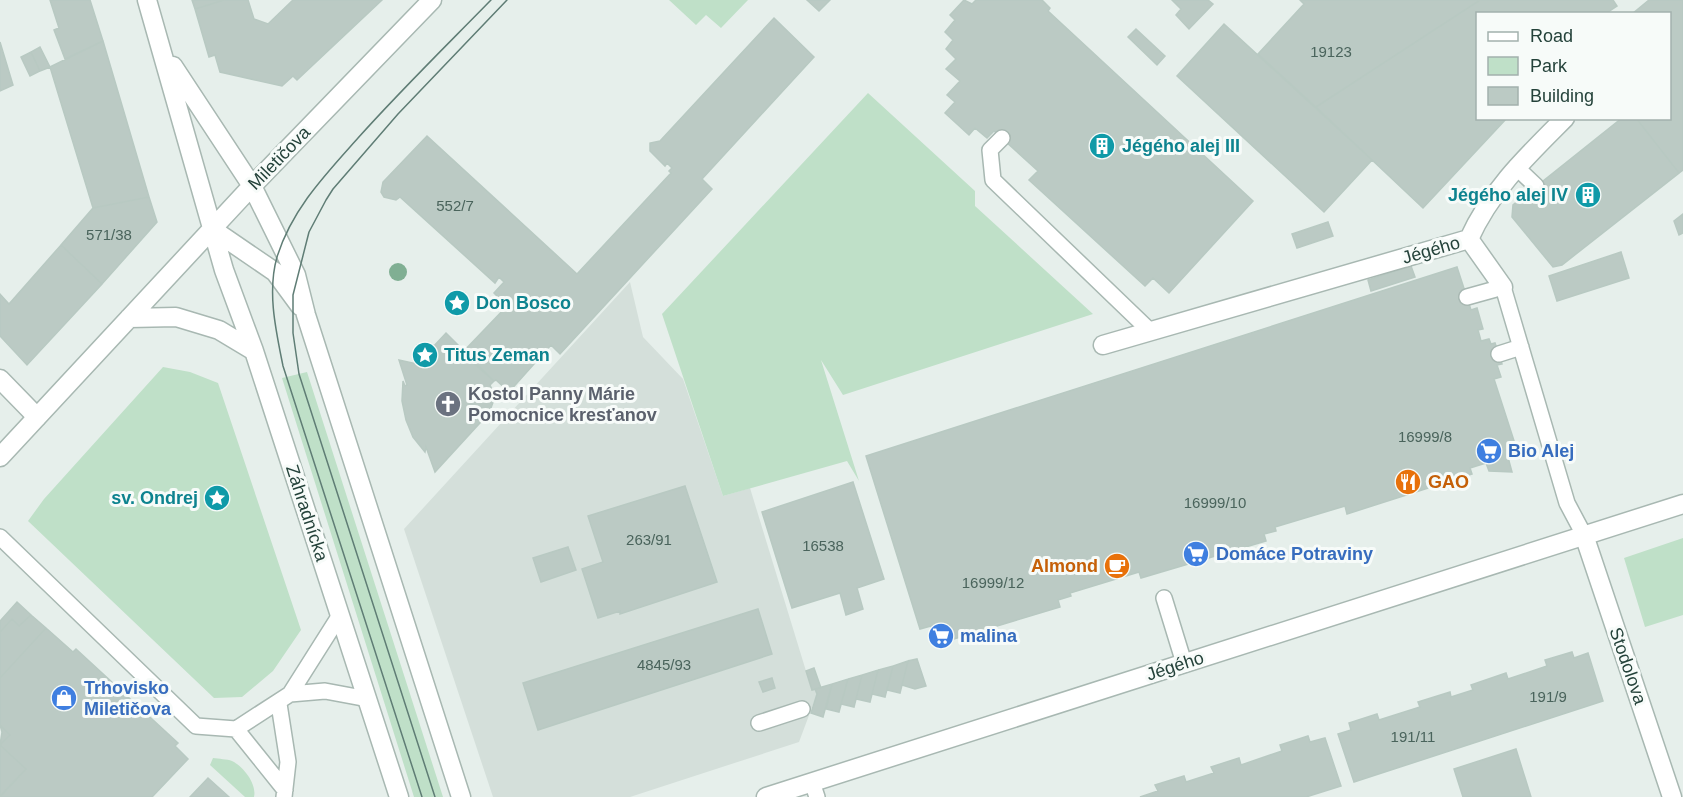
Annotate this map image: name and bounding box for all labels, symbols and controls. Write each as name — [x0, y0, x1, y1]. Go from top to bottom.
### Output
legend — [1476, 12, 1671, 120]
text: Road — [1530, 26, 1573, 46]
house number: 19123 — [1310, 43, 1352, 60]
text: Park — [1530, 56, 1568, 76]
text: Building — [1530, 86, 1594, 106]
street label: Miletičova — [244, 122, 315, 194]
building icon: Jégého alej III — [1087, 131, 1117, 161]
place label: Jégého alej III — [1122, 136, 1240, 156]
building icon: Jégého alej IV — [1573, 180, 1603, 210]
place label: Jégého alej IV — [1448, 185, 1568, 205]
house number: 552/7 — [436, 197, 474, 214]
house number: 571/38 — [86, 226, 132, 243]
street label: Jégého — [1400, 232, 1462, 268]
place icon: Don Bosco — [442, 288, 472, 318]
place label: Don Bosco — [476, 293, 571, 313]
place icon: Titus Zeman — [410, 340, 440, 370]
place label: Titus Zeman — [444, 345, 550, 365]
place label: Kostol Panny Márie Pomocnice kresťanov — [468, 384, 657, 425]
church icon: Kostol Panny Márie Pomocnice kresťanov — [433, 389, 463, 419]
house number: 16999/8 — [1398, 428, 1452, 445]
supermarket icon: Bio Alej — [1474, 436, 1504, 466]
place label: Bio Alej — [1508, 441, 1574, 461]
street label: Záhradnícka — [282, 462, 332, 565]
restaurant icon: GAO — [1393, 467, 1423, 497]
place label: GAO — [1428, 472, 1469, 492]
place icon: sv. Ondrej — [202, 483, 232, 513]
place label: sv. Ondrej — [111, 488, 198, 508]
house number: 16999/10 — [1184, 494, 1246, 511]
house number: 263/91 — [626, 531, 672, 548]
house number: 16538 — [802, 537, 844, 554]
supermarket icon: Domáce Potraviny — [1181, 539, 1211, 569]
place label: Domáce Potraviny — [1216, 544, 1373, 564]
cafe icon: Almond — [1102, 551, 1132, 581]
place label: Almond — [1031, 556, 1098, 576]
house number: 16999/12 — [962, 574, 1024, 591]
supermarket icon: malina — [926, 621, 956, 651]
street label: Stodolova — [1606, 625, 1651, 708]
place label: malina — [960, 626, 1018, 646]
street label: Jégého — [1144, 647, 1206, 685]
house number: 4845/93 — [637, 656, 691, 673]
place label: Trhovisko Miletičova — [84, 678, 172, 719]
shop icon: Trhovisko Miletičova — [49, 683, 79, 713]
house number: 191/9 — [1529, 688, 1567, 705]
house number: 191/11 — [1391, 728, 1435, 745]

